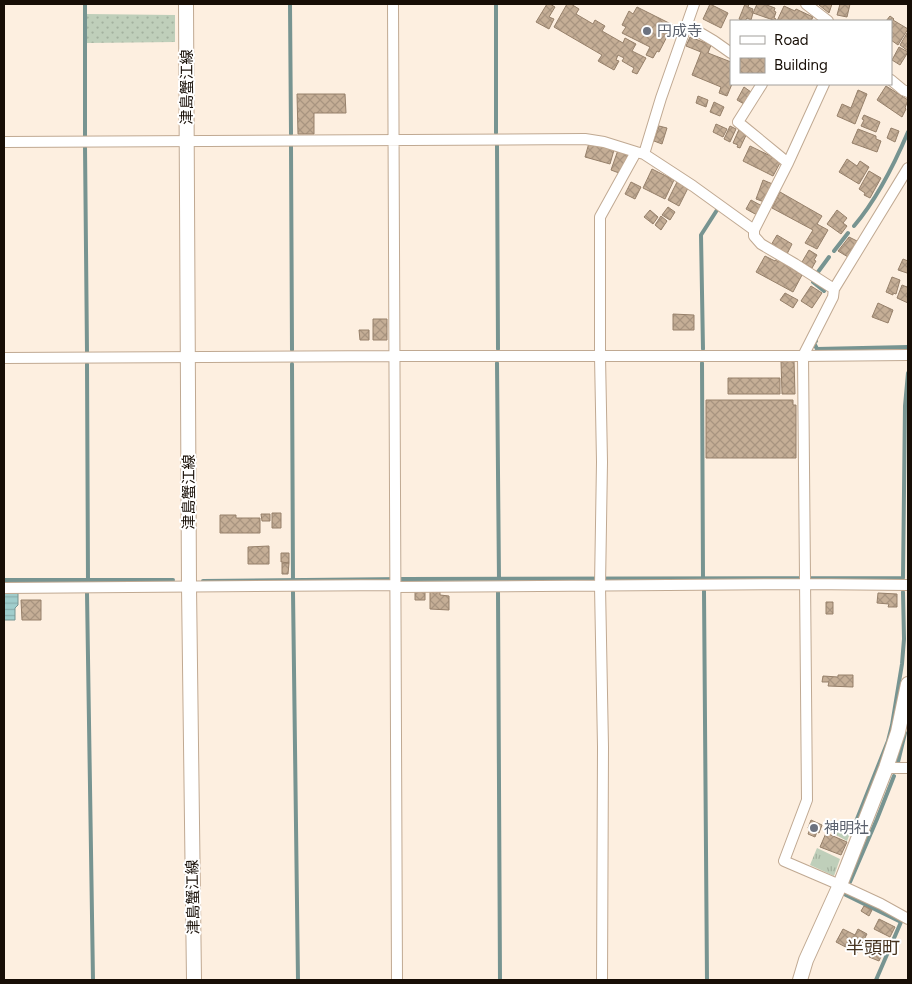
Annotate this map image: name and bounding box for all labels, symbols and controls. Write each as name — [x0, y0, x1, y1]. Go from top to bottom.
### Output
legend — [730, 20, 892, 85]
place label: 円成寺 — [657, 22, 702, 40]
marker: 円成寺 — [641, 25, 653, 37]
text: Road — [774, 31, 809, 49]
street label: 津島蟹江線 — [178, 49, 196, 125]
text: Building — [774, 56, 828, 74]
street label: 津島蟹江線 — [180, 454, 198, 530]
place label: 神明社 — [824, 819, 869, 837]
marker: 神明社 — [808, 822, 820, 834]
street label: 津島蟹江線 — [183, 859, 203, 935]
district label: 半頭町 — [846, 937, 900, 959]

